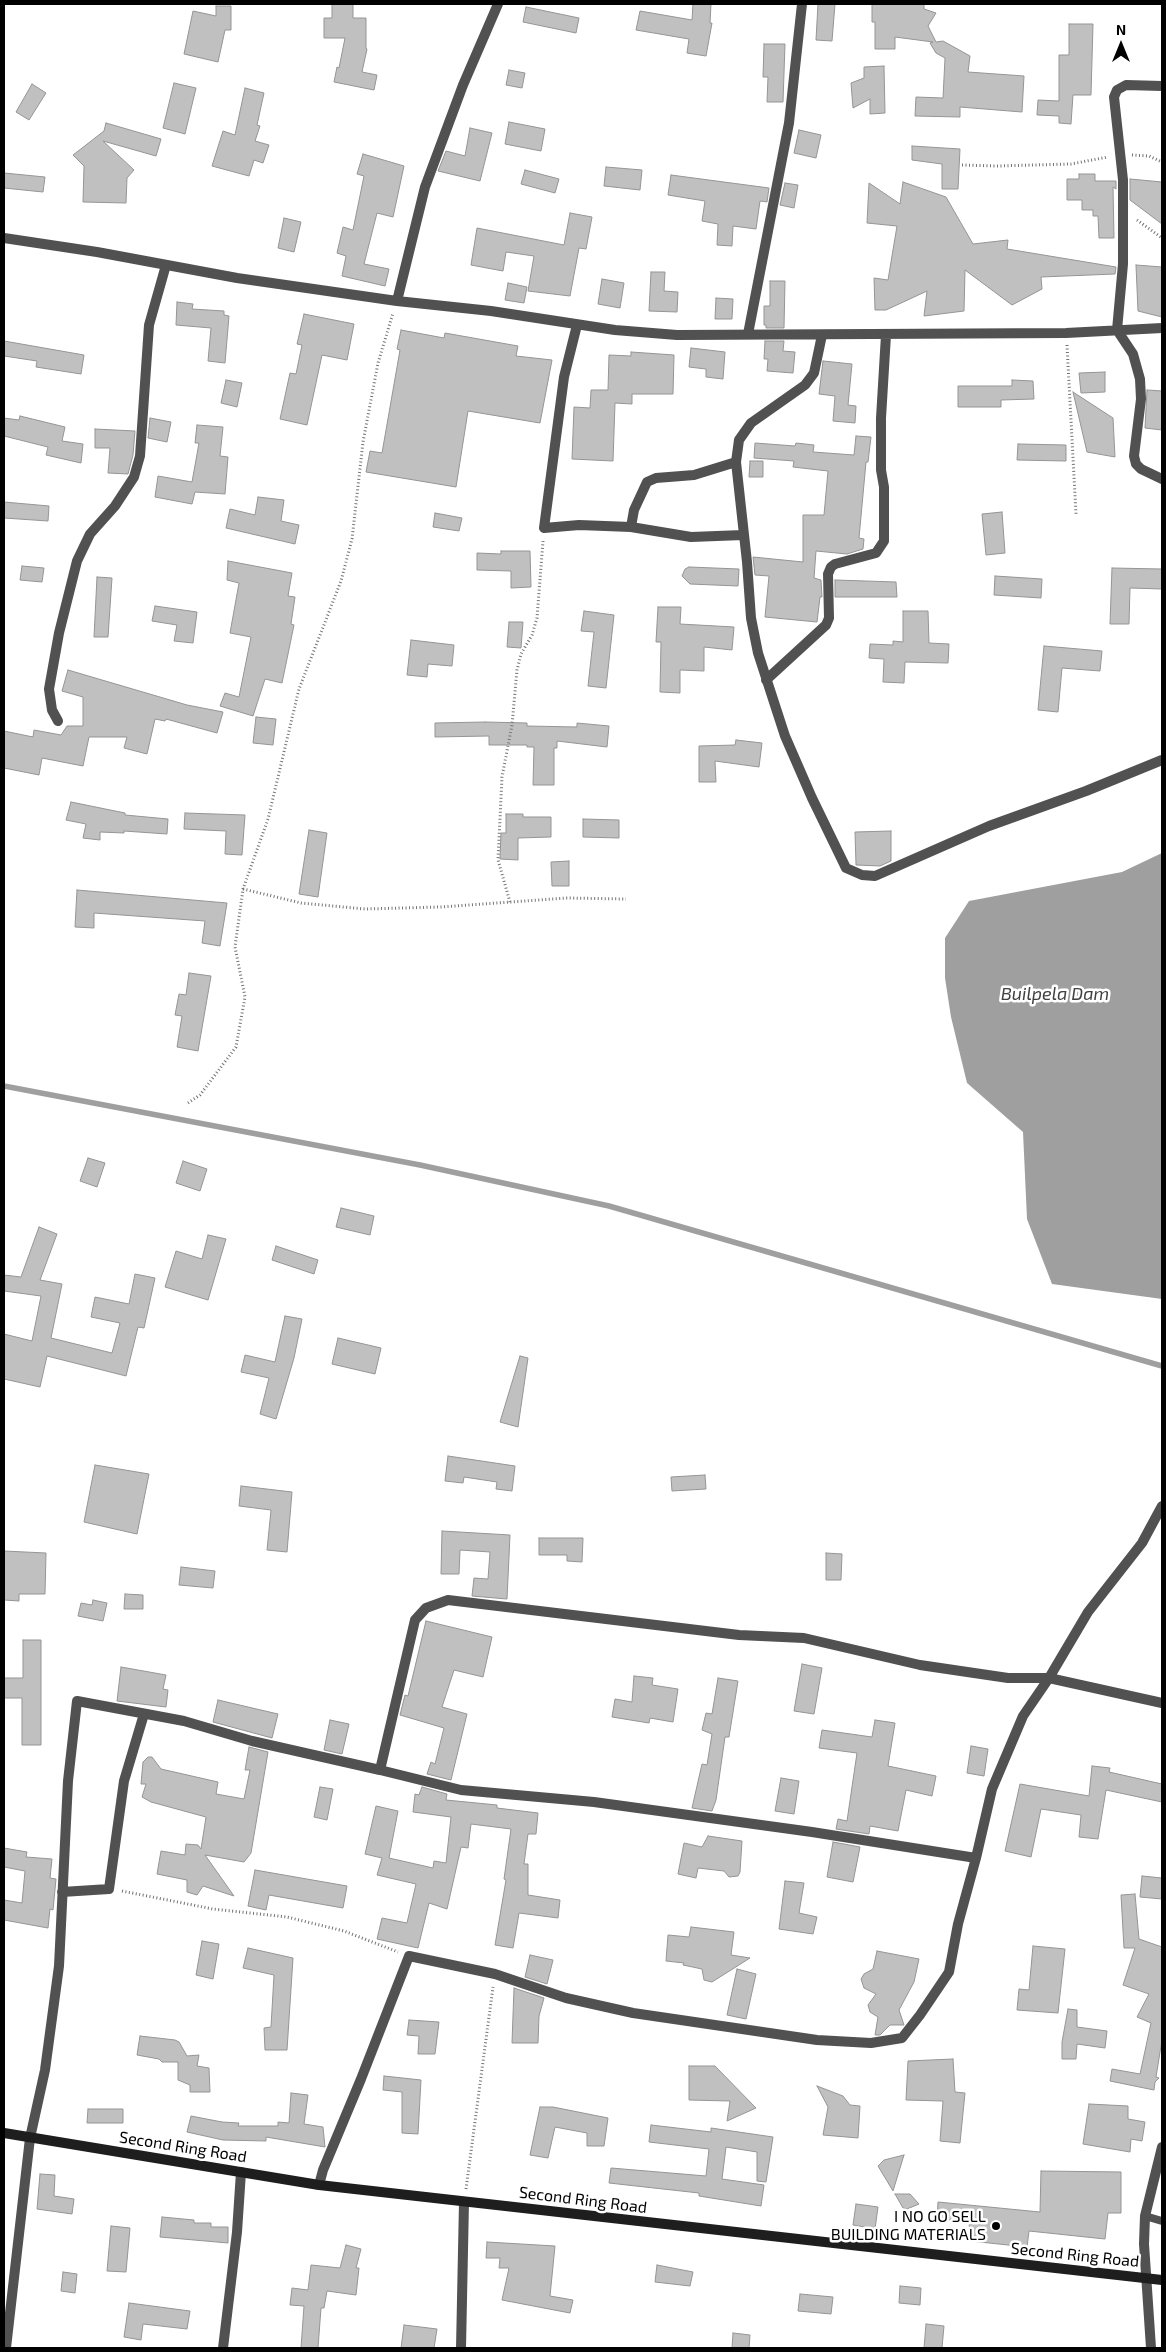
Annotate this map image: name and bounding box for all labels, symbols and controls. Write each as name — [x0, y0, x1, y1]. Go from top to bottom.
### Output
north arrow — [1096, 20, 1146, 70]
text: N — [1116, 21, 1126, 38]
water label: Builpela Dam — [1001, 983, 1109, 1005]
street label: Second Ring Road — [118, 2127, 248, 2167]
street label: Second Ring Road — [518, 2183, 648, 2217]
place label: I NO GO SELL BUILDING MATERIALS — [831, 2207, 986, 2245]
marker: I NO GO SELL BUILDING MATERIALS — [990, 2220, 1002, 2232]
street label: Second Ring Road — [1010, 2239, 1140, 2271]

